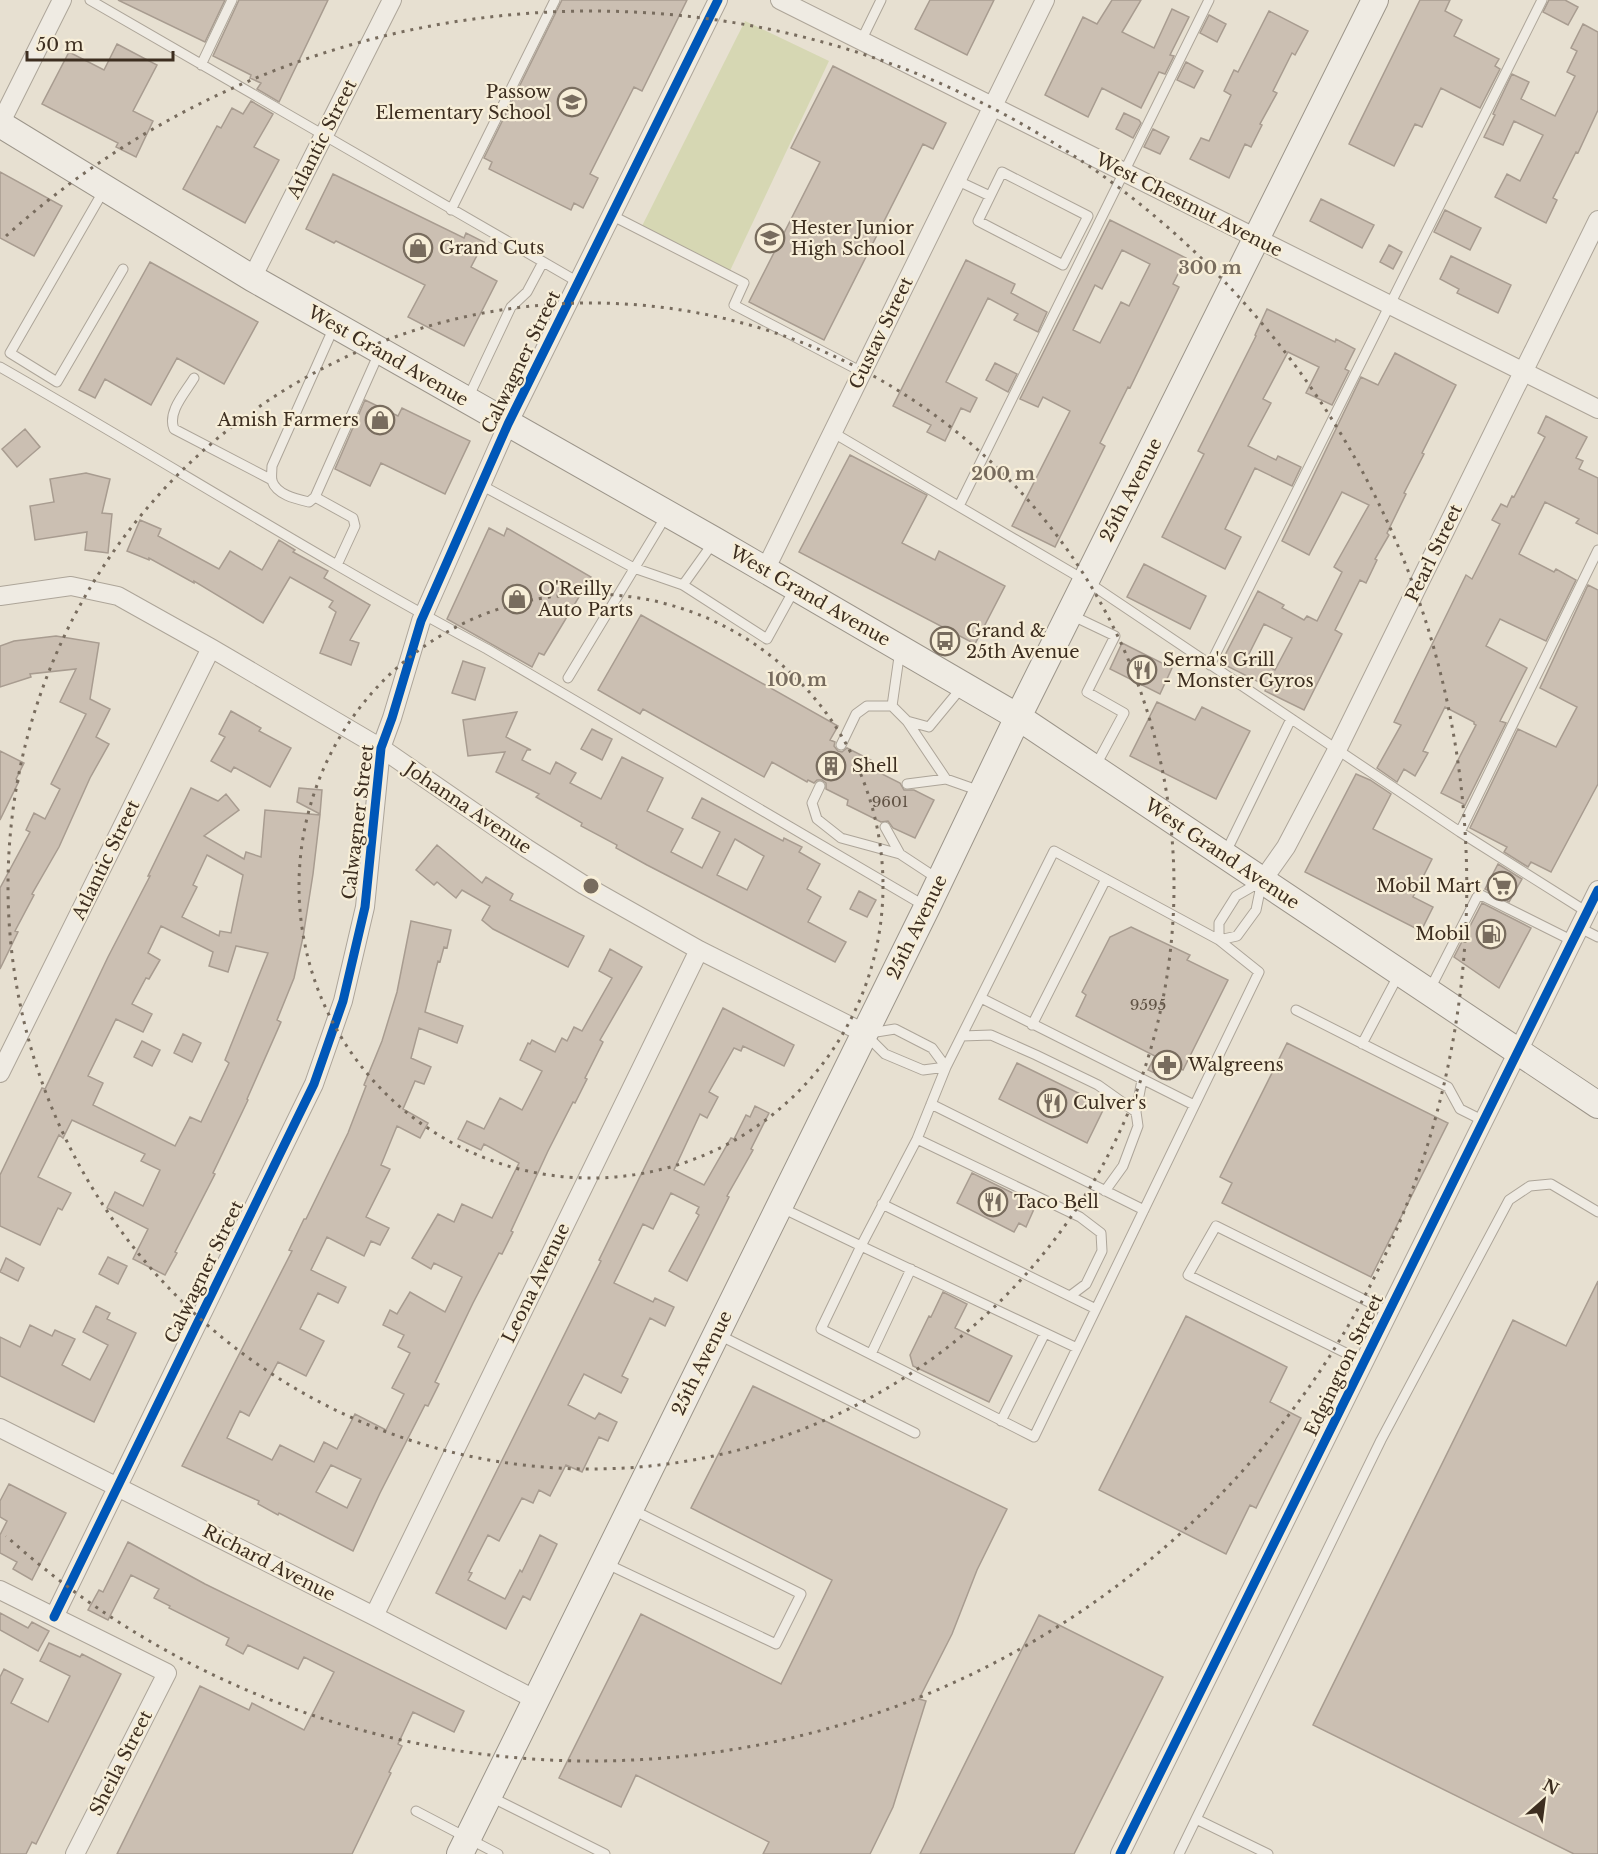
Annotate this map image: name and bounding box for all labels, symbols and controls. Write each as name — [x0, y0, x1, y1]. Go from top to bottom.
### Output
scale bar — [27, 24, 172, 62]
text: 50 m — [36, 34, 84, 56]
street label: Atlantic Street — [282, 76, 362, 203]
place label: Passow Elementary School — [375, 81, 552, 124]
school or university icon: Passow Elementary School — [556, 86, 588, 118]
street label: West Chestnut Avenue — [1091, 148, 1286, 262]
place label: Hester Junior High School — [791, 217, 914, 260]
school or university icon: Hester Junior High School — [754, 222, 786, 254]
shop icon: Grand Cuts — [402, 232, 434, 264]
place label: Grand Cuts — [439, 237, 544, 259]
text: 300 m — [1178, 257, 1242, 279]
street label: Gustav Street — [844, 273, 918, 393]
street label: Calwagner Street — [477, 287, 565, 437]
street label: West Grand Avenue — [303, 300, 472, 411]
shop icon: Amish Farmers — [364, 404, 396, 436]
place label: Amish Farmers — [217, 409, 359, 431]
street label: 25th Avenue — [1095, 434, 1167, 546]
text: 200 m — [971, 463, 1035, 485]
street label: Pearl Street — [1401, 500, 1467, 605]
street label: West Grand Avenue — [725, 540, 894, 651]
place label: O'Reilly Auto Parts — [537, 578, 633, 621]
shop icon: O'Reilly Auto Parts — [501, 583, 533, 615]
place label: Grand & 25th Avenue — [966, 620, 1080, 663]
bus stop icon: Grand & 25th Avenue — [929, 625, 961, 657]
place label: Serna's Grill - Monster Gyros — [1163, 649, 1314, 692]
restaurant icon: Serna's Grill - Monster Gyros — [1126, 654, 1158, 686]
text: 100 m — [767, 669, 827, 691]
street label: Calwagner Street — [338, 743, 378, 901]
building icon: Shell — [815, 750, 847, 782]
place label: Shell — [852, 755, 898, 777]
street label: Johanna Avenue — [399, 756, 536, 859]
house number: 9601 — [872, 792, 908, 811]
street label: West Grand Avenue — [1140, 793, 1304, 914]
street label: Atlantic Street — [67, 796, 145, 924]
supermarket icon: Mobil Mart — [1486, 870, 1518, 902]
street label: 25th Avenue — [882, 871, 952, 983]
place label: Mobil Mart — [1376, 875, 1481, 897]
centre of rings — [581, 876, 601, 896]
fuel station icon: Mobil — [1475, 918, 1507, 950]
place label: Mobil — [1415, 923, 1470, 945]
house number: 9595 — [1130, 995, 1166, 1014]
pharmacy icon: Walgreens — [1151, 1049, 1183, 1081]
place label: Walgreens — [1187, 1054, 1284, 1076]
restaurant icon: Culver's — [1036, 1087, 1068, 1119]
place label: Culver's — [1073, 1092, 1147, 1114]
restaurant icon: Taco Bell — [977, 1186, 1009, 1218]
place label: Taco Bell — [1014, 1191, 1099, 1213]
street label: Calwagner Street — [160, 1197, 248, 1347]
street label: Leona Avenue — [498, 1220, 574, 1346]
street label: Edgington Street — [1300, 1290, 1388, 1440]
street label: 25th Avenue — [667, 1307, 737, 1419]
street label: Richard Avenue — [199, 1520, 339, 1606]
street label: Sheila Street — [85, 1706, 157, 1819]
north arrow — [1514, 1770, 1574, 1830]
text: N — [1540, 1774, 1562, 1799]

